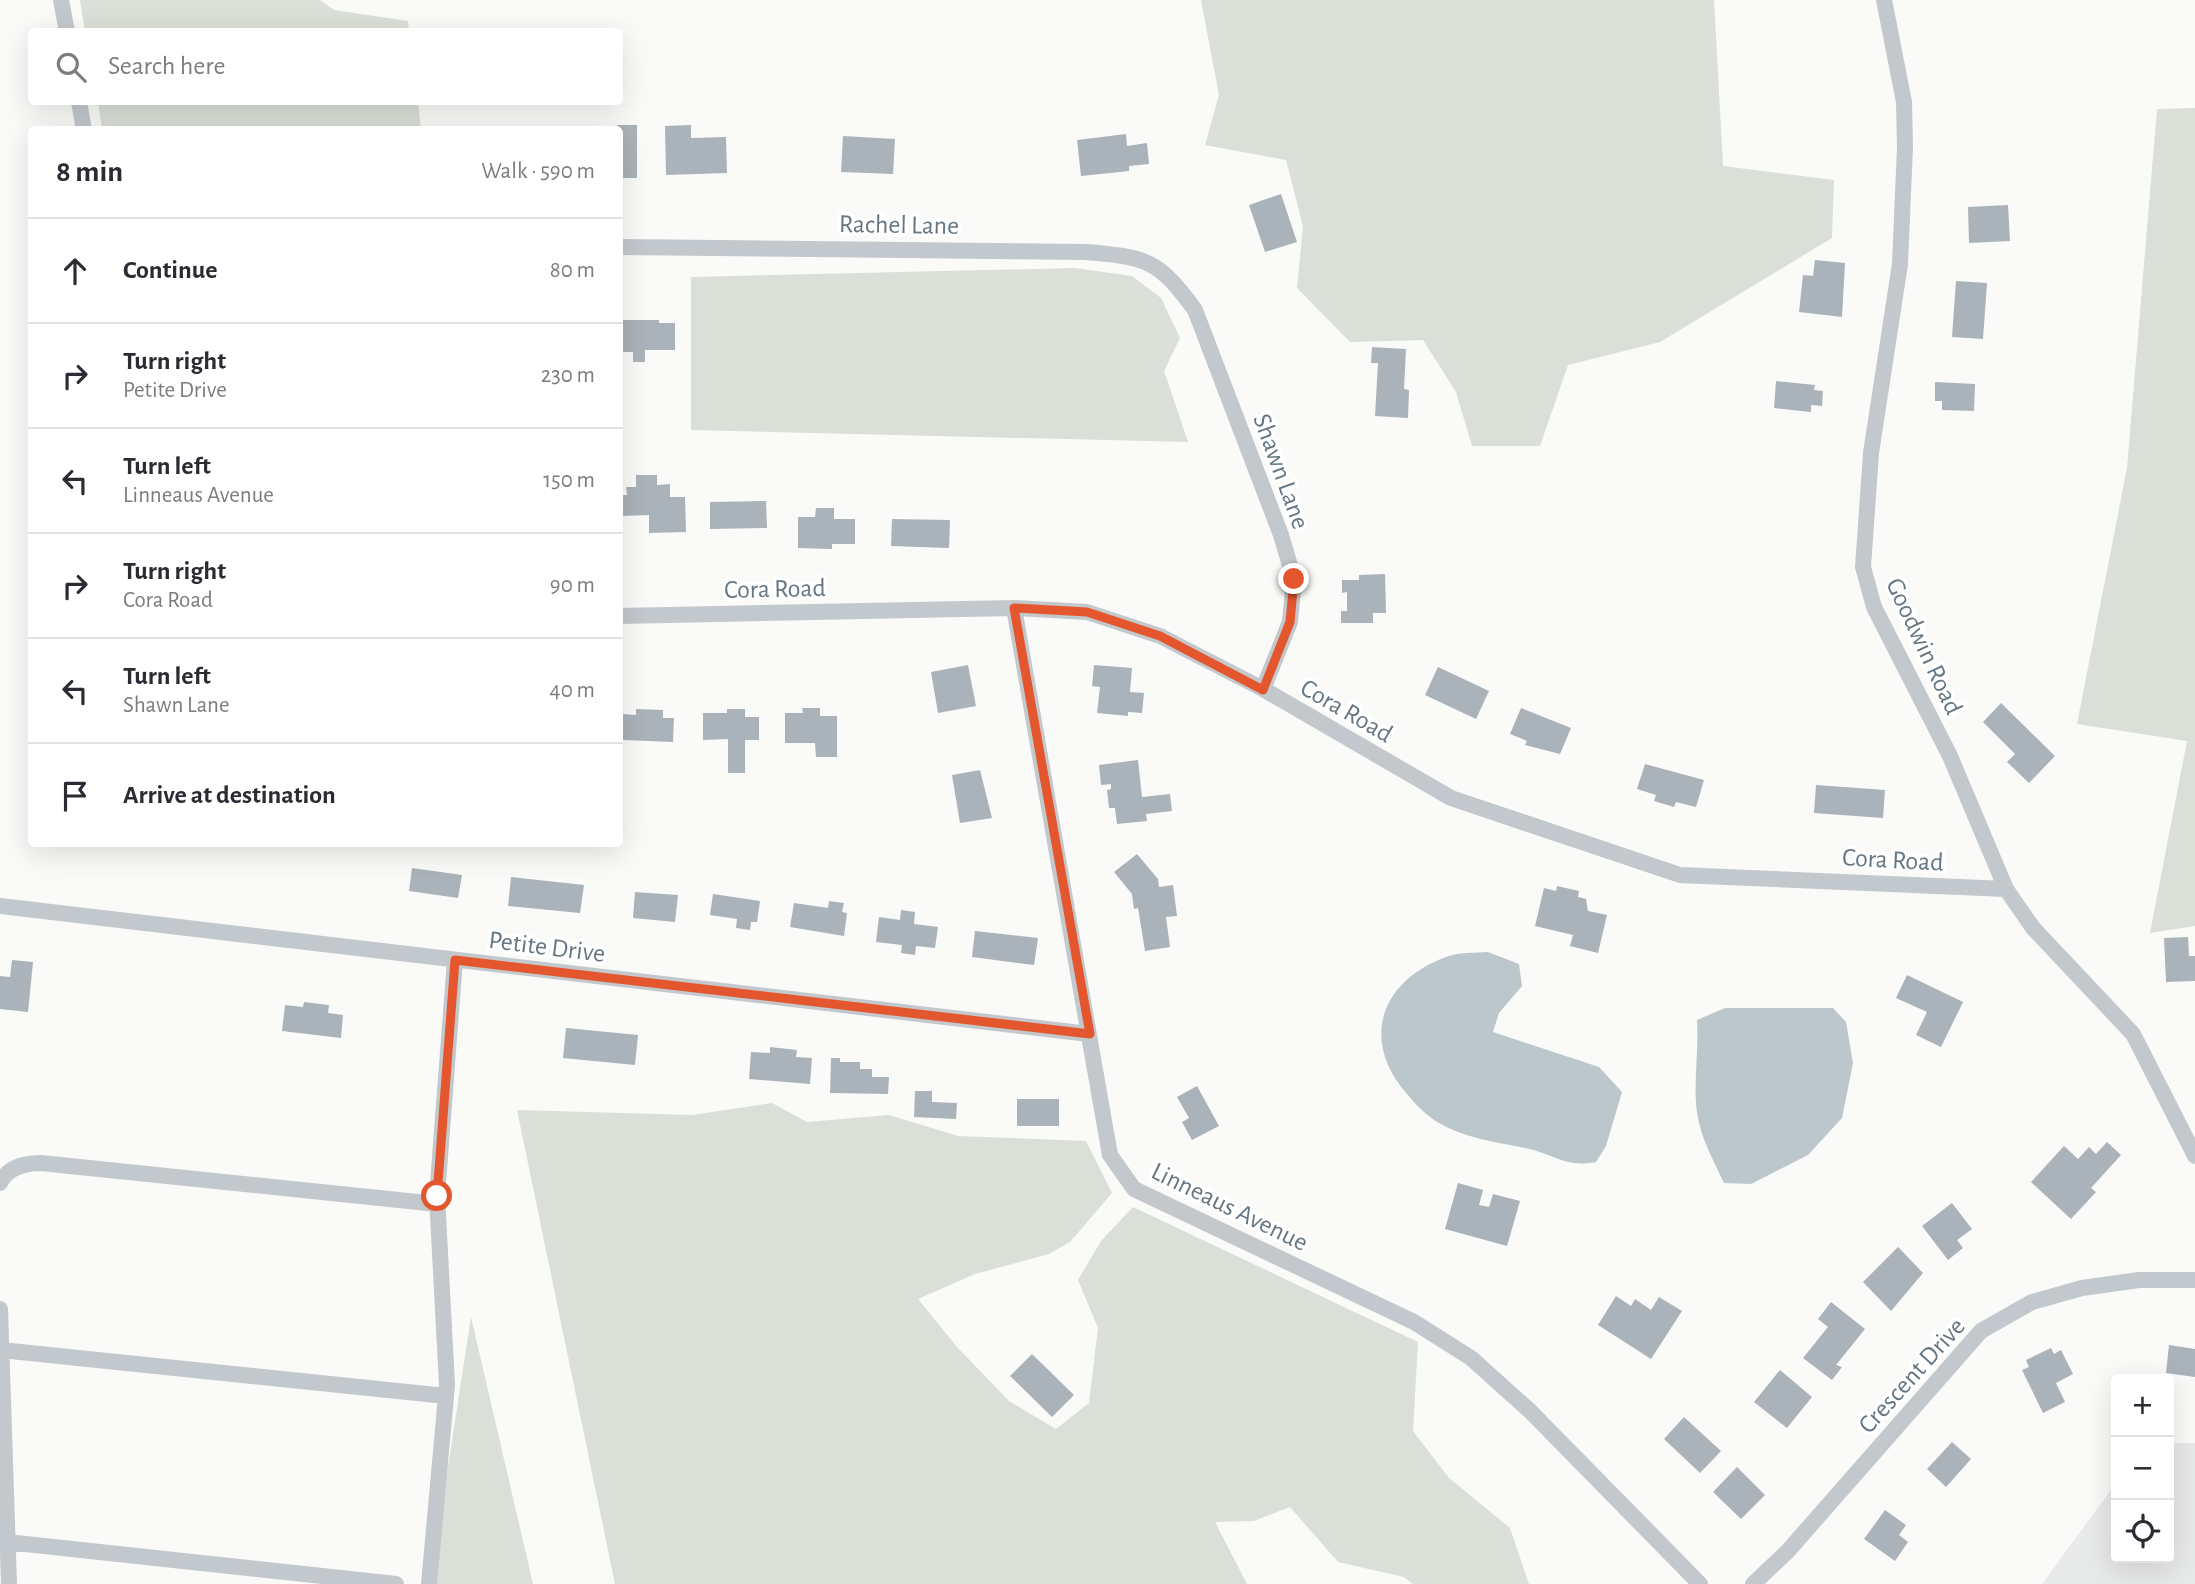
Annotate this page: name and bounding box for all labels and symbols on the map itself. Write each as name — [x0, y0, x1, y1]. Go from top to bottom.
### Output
street label: Rachel Lane — [839, 211, 959, 239]
street label: Shawn Lane — [1248, 410, 1314, 532]
route end — [1278, 563, 1309, 594]
street label: Goodwin Road — [1881, 574, 1967, 719]
street label: Cora Road — [724, 575, 826, 603]
street label: Cora Road — [1296, 674, 1397, 748]
street label: Cora Road — [1842, 844, 1944, 876]
street label: Petite Drive — [487, 927, 607, 967]
street label: Linneaus Avenue — [1147, 1158, 1312, 1256]
route start — [421, 1180, 452, 1211]
street label: Crescent Drive — [1854, 1313, 1970, 1438]

